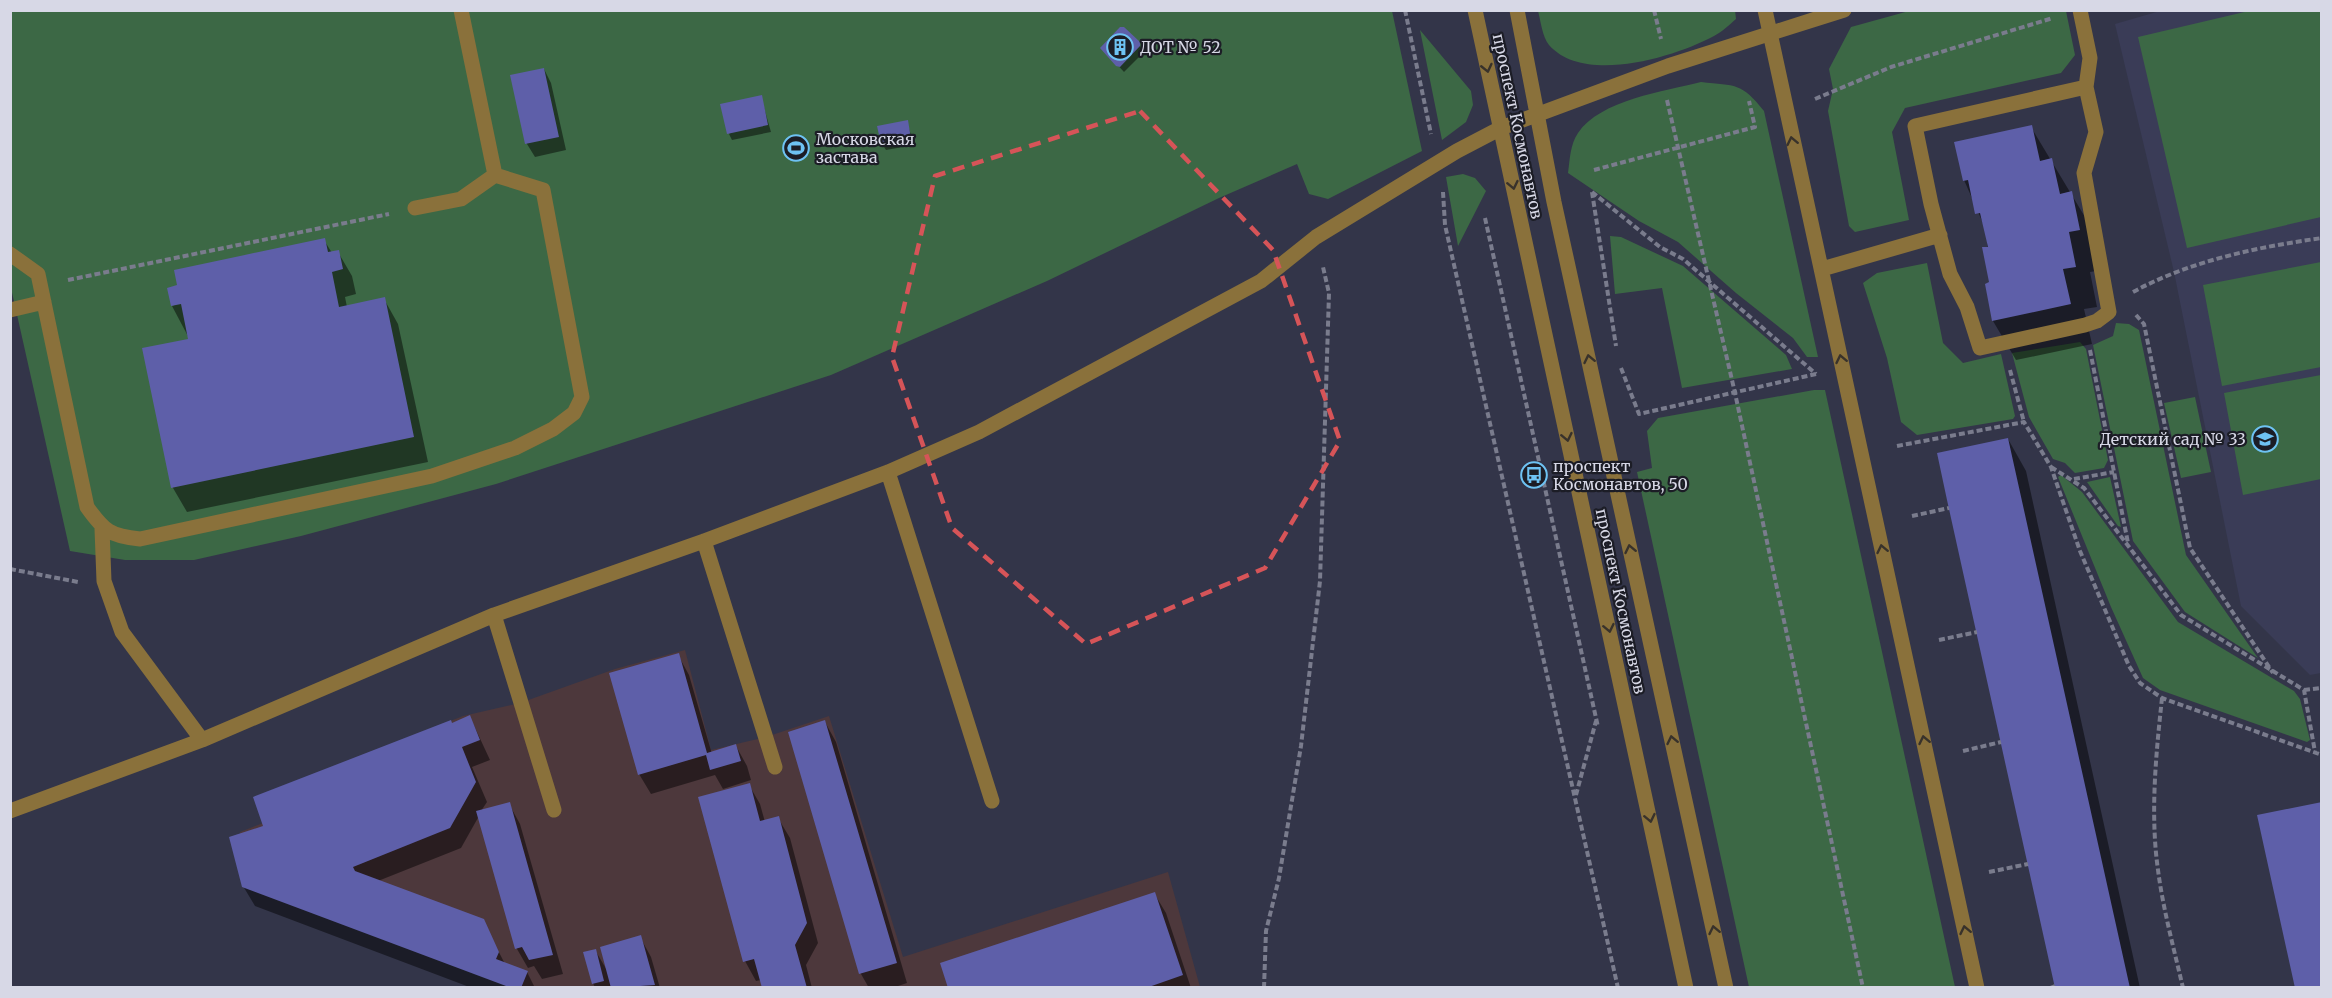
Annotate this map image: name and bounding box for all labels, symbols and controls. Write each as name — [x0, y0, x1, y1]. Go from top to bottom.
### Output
building icon: ДОТ № 52 — [1105, 32, 1135, 62]
street label: проспект Космонавтов — [1489, 32, 1547, 220]
place label: ДОТ № 52 — [1140, 37, 1221, 57]
one-way arrow — [1480, 62, 1493, 72]
place label: Московская застава — [816, 129, 915, 167]
sports icon: Московская застава — [781, 133, 811, 163]
one-way arrow — [1786, 136, 1799, 146]
one-way arrow — [1506, 180, 1519, 190]
one-way arrow — [1583, 354, 1596, 364]
one-way arrow — [1835, 354, 1848, 364]
school or university icon: Детский сад № 33 — [2250, 424, 2280, 454]
place label: Детский сад № 33 — [2100, 429, 2246, 449]
one-way arrow — [1560, 432, 1573, 442]
place label: проспект Космонавтов, 50 — [1553, 456, 1688, 494]
bus stop icon: проспект Космонавтов, 50 — [1519, 460, 1549, 490]
street label: проспект Космонавтов — [1592, 507, 1650, 695]
one-way arrow — [1877, 544, 1890, 554]
one-way arrow — [1625, 545, 1638, 555]
one-way arrow — [1601, 623, 1614, 633]
one-way arrow — [1666, 735, 1679, 745]
one-way arrow — [1918, 735, 1931, 745]
one-way arrow — [1643, 813, 1656, 823]
one-way arrow — [1708, 926, 1721, 936]
one-way arrow — [1959, 926, 1972, 936]

